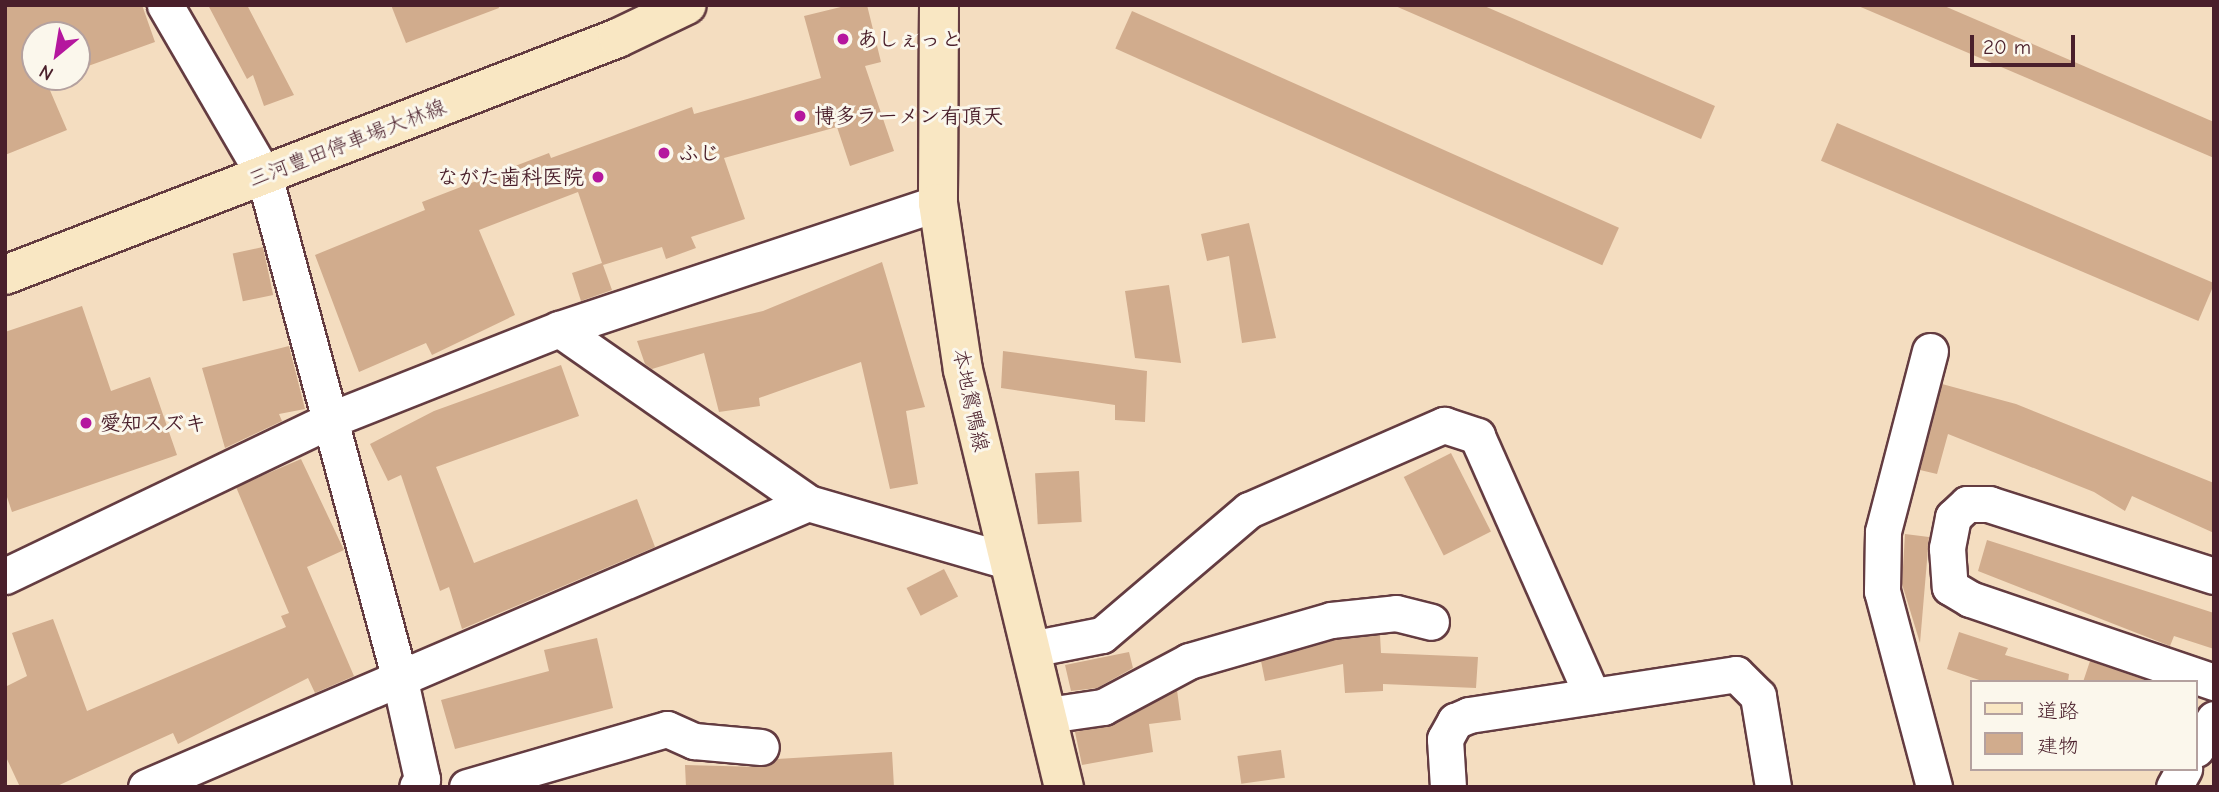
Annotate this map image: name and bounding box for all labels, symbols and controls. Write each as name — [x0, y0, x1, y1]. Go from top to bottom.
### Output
north arrow — [21, 21, 91, 91]
scale bar — [1974, 21, 2079, 65]
place label: あしぇっと — [857, 26, 962, 52]
marker: あしぇっと — [835, 31, 851, 47]
text: 20 m — [1983, 35, 2031, 59]
text: N — [36, 60, 57, 85]
street label: 三河豊田停車場大林線 — [244, 94, 450, 192]
place label: 博多ラーメン有頂天 — [814, 103, 1003, 129]
marker: 博多ラーメン有頂天 — [792, 108, 808, 124]
place label: ふじ — [678, 140, 720, 166]
marker: ふじ — [656, 145, 672, 161]
place label: ながた歯科医院 — [437, 164, 584, 190]
marker: ながた歯科医院 — [590, 169, 606, 185]
street label: 本地鴛鴨線 — [948, 346, 994, 454]
place label: 愛知スズキ — [100, 410, 205, 436]
marker: 愛知スズキ — [78, 415, 94, 431]
legend — [1970, 680, 2198, 771]
text: 道路 — [2037, 699, 2079, 723]
text: 建物 — [2037, 734, 2079, 758]

